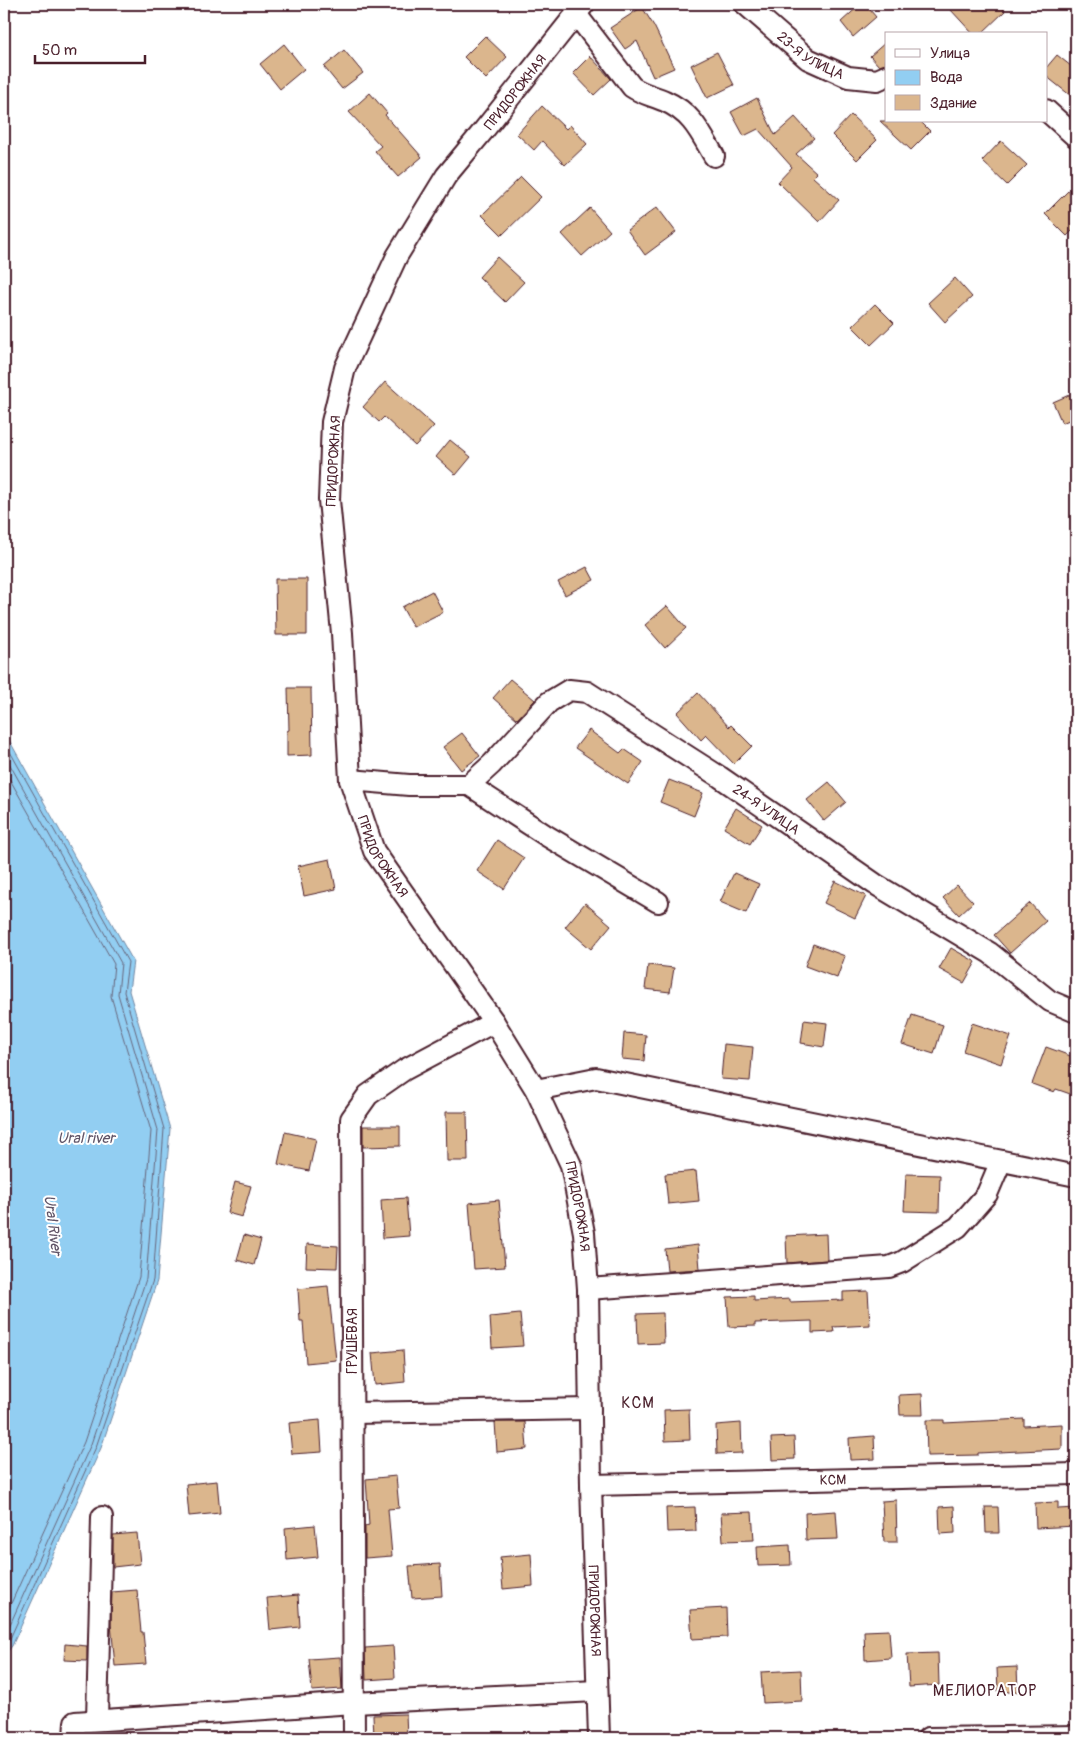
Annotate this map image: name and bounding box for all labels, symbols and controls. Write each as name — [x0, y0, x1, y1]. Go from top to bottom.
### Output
street label: 23-Я УЛИЦА — [774, 28, 847, 83]
scale bar — [35, 32, 145, 64]
legend — [885, 32, 1048, 122]
text: 50 m — [42, 41, 77, 60]
text: Улица — [930, 44, 970, 63]
street label: ПРИДОРОЖНАЯ — [481, 51, 550, 134]
text: Вода — [930, 68, 963, 87]
text: Здание — [930, 94, 977, 113]
street label: ПРИДОРОЖНАЯ — [323, 415, 344, 507]
street label: 24-Я УЛИЦА — [729, 780, 803, 838]
street label: ПРИДОРОЖНАЯ — [354, 813, 412, 901]
water label: Ural river — [57, 1129, 116, 1148]
street label: ПРИДОРОЖНАЯ — [561, 1160, 593, 1252]
water label: Ural River — [39, 1194, 66, 1258]
street label: ГРУШЕВАЯ — [344, 1308, 361, 1374]
district label: КСМ — [621, 1393, 655, 1413]
street label: КСМ — [819, 1471, 847, 1489]
street label: ПРИДОРОЖНАЯ — [585, 1565, 604, 1657]
district label: МЕЛИОРАТОР — [933, 1681, 1037, 1701]

